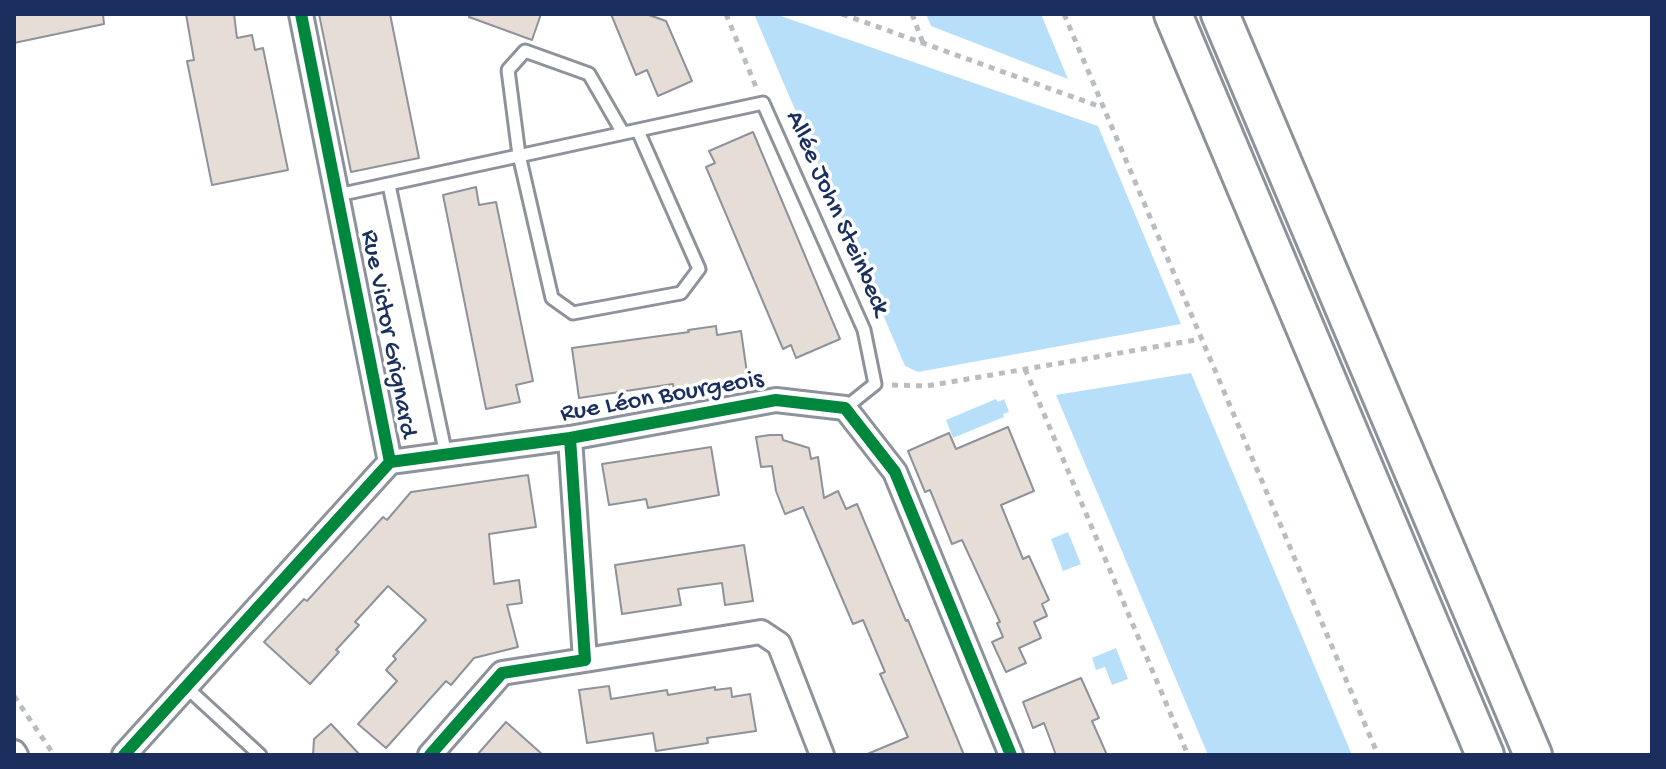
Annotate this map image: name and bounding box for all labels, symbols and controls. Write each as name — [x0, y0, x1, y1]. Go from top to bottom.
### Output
street label: Allée John Steinbeck — [777, 107, 895, 321]
street label: Rue Victor Grignard — [352, 227, 422, 441]
street label: Rue Léon Bourgeois — [558, 365, 766, 431]

